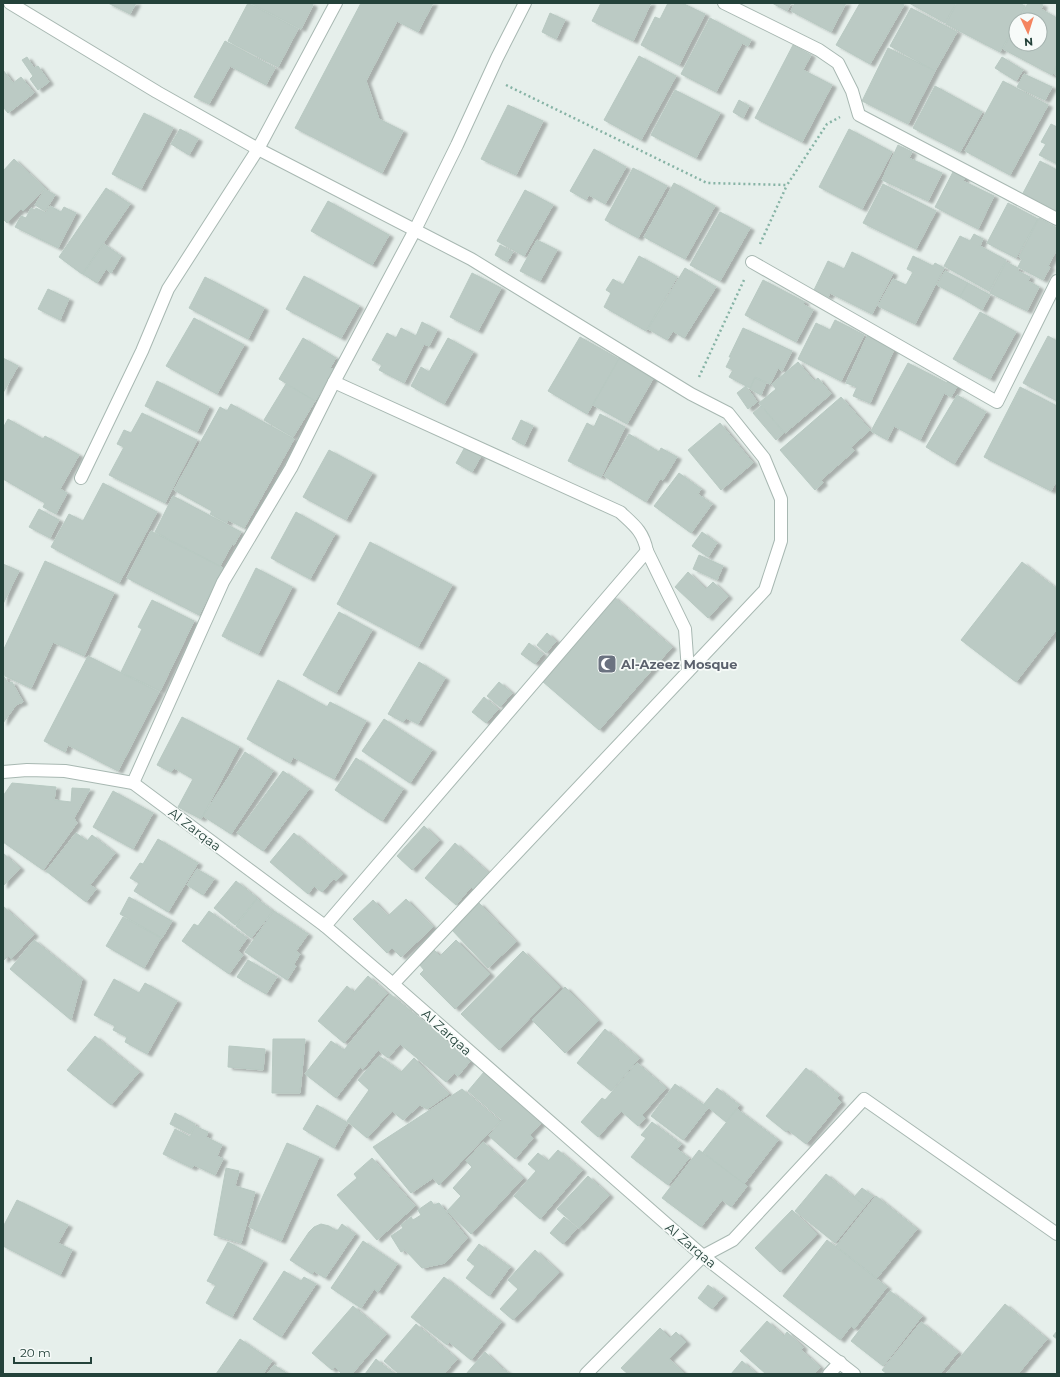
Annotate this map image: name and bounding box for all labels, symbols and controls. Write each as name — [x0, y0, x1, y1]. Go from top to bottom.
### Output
north arrow — [1008, 12, 1048, 52]
text: N — [1024, 35, 1034, 49]
mosque icon: Al-Azeez Mosque — [596, 653, 618, 675]
place label: Al-Azeez Mosque — [620, 656, 738, 672]
street label: Al Zarqaa — [166, 804, 224, 854]
street label: Al Zarqaa — [419, 1005, 475, 1059]
street label: Al Zarqaa — [662, 1219, 720, 1271]
scale bar — [14, 1339, 91, 1365]
text: 20 m — [20, 1345, 51, 1360]

